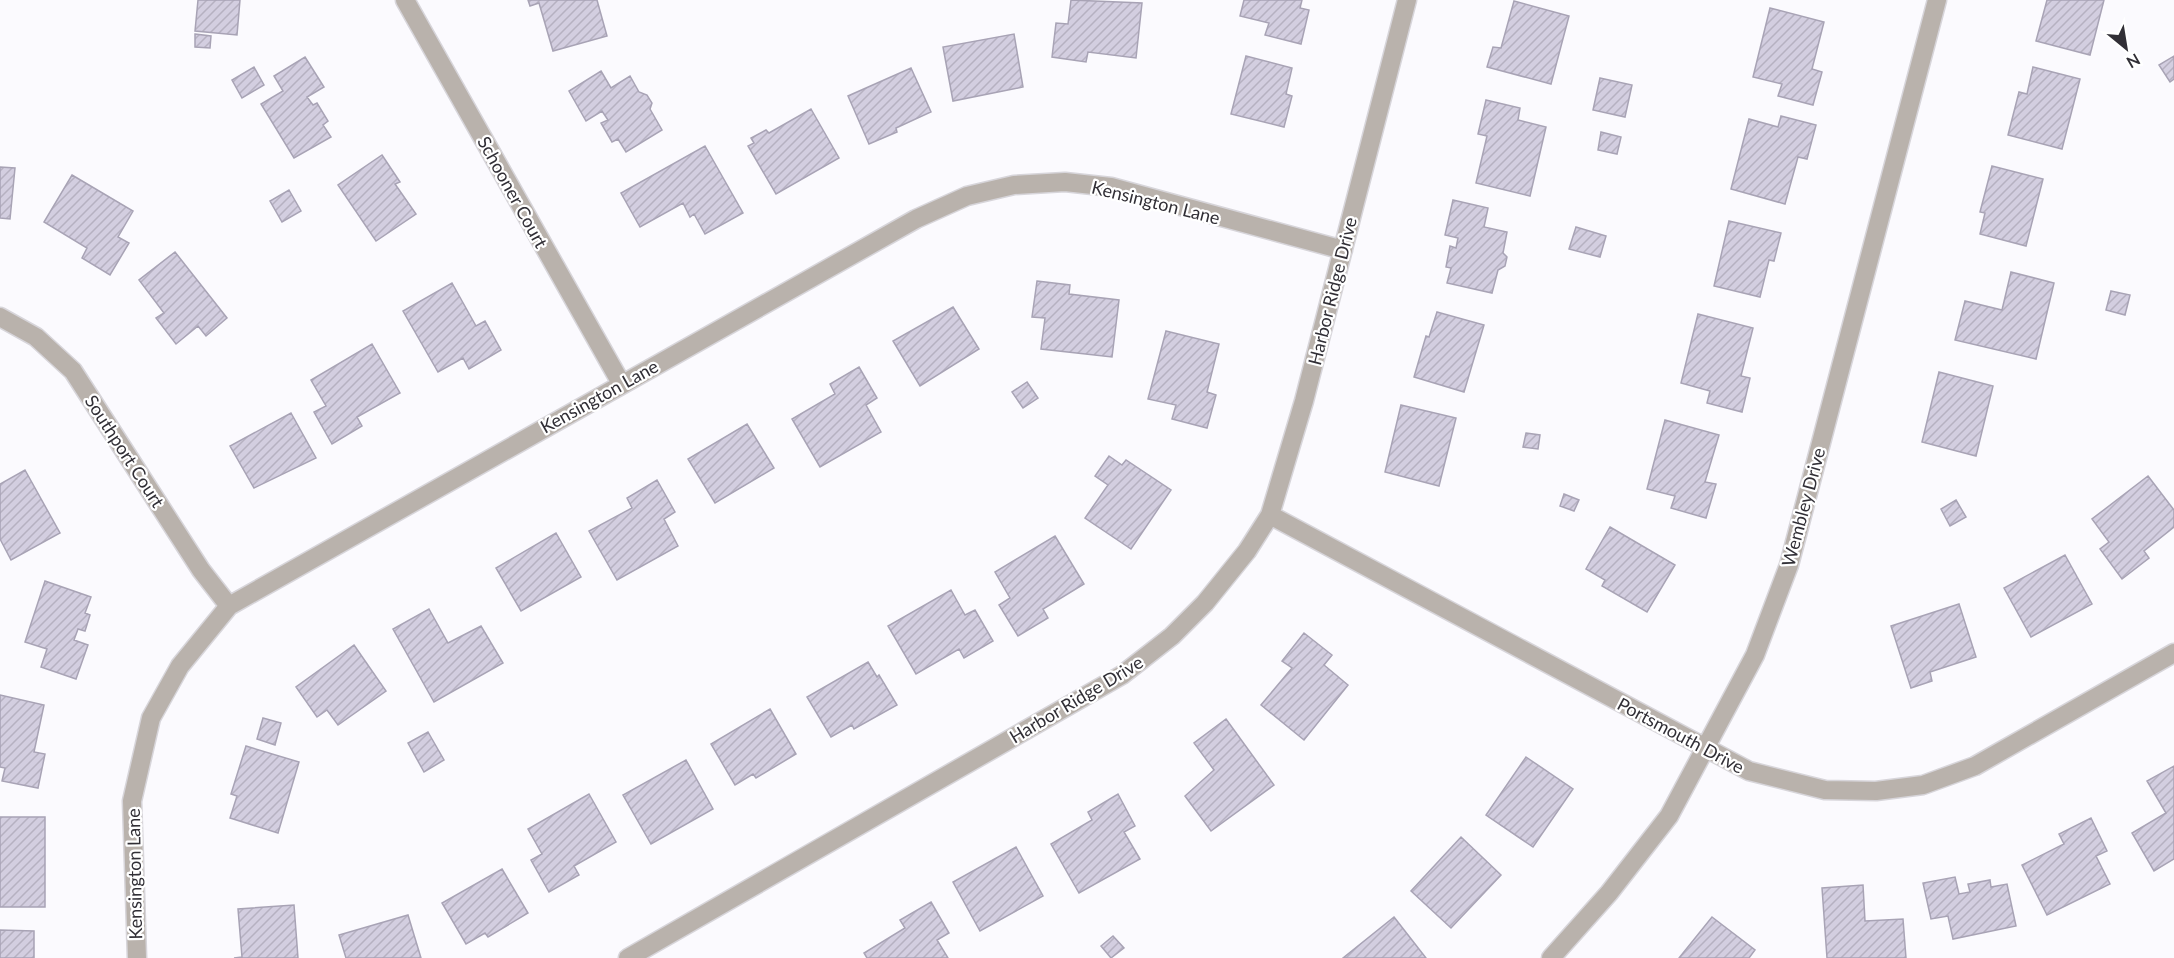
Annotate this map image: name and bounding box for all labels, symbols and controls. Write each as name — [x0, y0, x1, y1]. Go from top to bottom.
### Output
north arrow — [2096, 18, 2156, 78]
text: N — [2124, 50, 2144, 73]
street label: Schooner Court — [473, 132, 553, 252]
street label: Kensington Lane — [1090, 175, 1222, 229]
street label: Harbor Ridge Drive — [1303, 215, 1361, 367]
street label: Kensington Lane — [536, 355, 662, 437]
street label: Southport Court — [81, 391, 170, 512]
street label: Wembley Drive — [1777, 445, 1829, 569]
street label: Harbor Ridge Drive — [1005, 650, 1147, 748]
street label: Portsmouth Drive — [1614, 692, 1748, 778]
street label: Kensington Lane — [122, 808, 146, 940]

